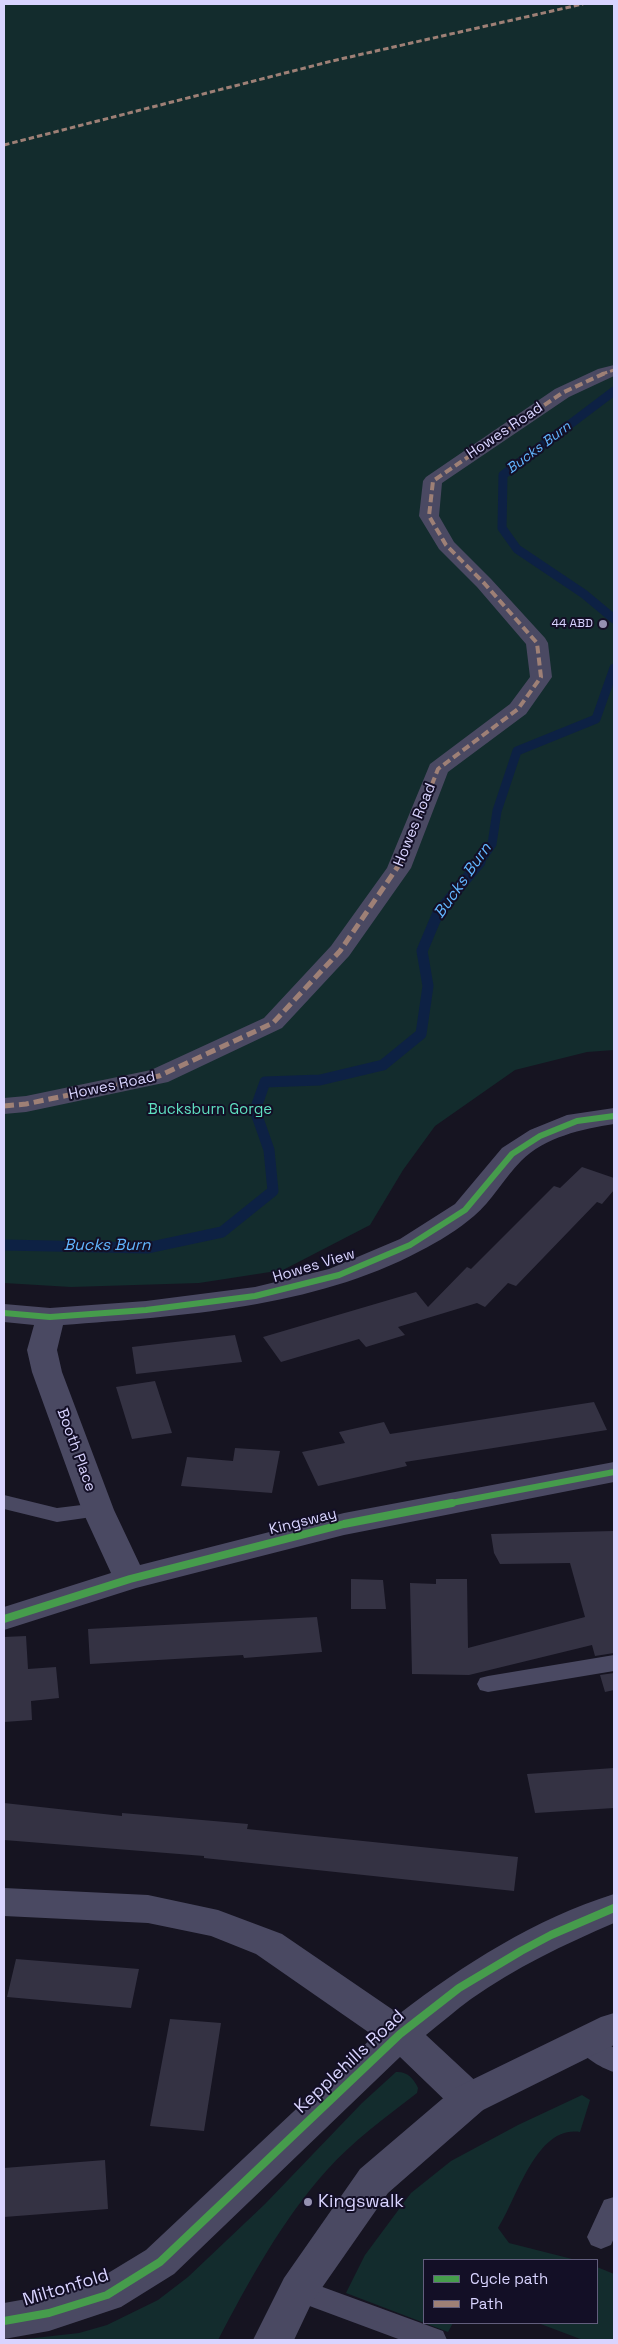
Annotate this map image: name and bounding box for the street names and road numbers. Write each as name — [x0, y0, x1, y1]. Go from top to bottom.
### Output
street label: Howes Road — [463, 399, 547, 463]
street label: Howes Road — [390, 781, 440, 869]
street label: Howes Road — [67, 1068, 157, 1104]
street label: Howes View — [271, 1245, 357, 1287]
street label: Booth Place — [53, 1406, 99, 1494]
street label: Kingsway — [267, 1505, 339, 1539]
street label: Kepplehills Road — [291, 2006, 409, 2118]
street label: Miltonfold — [20, 2265, 112, 2311]

